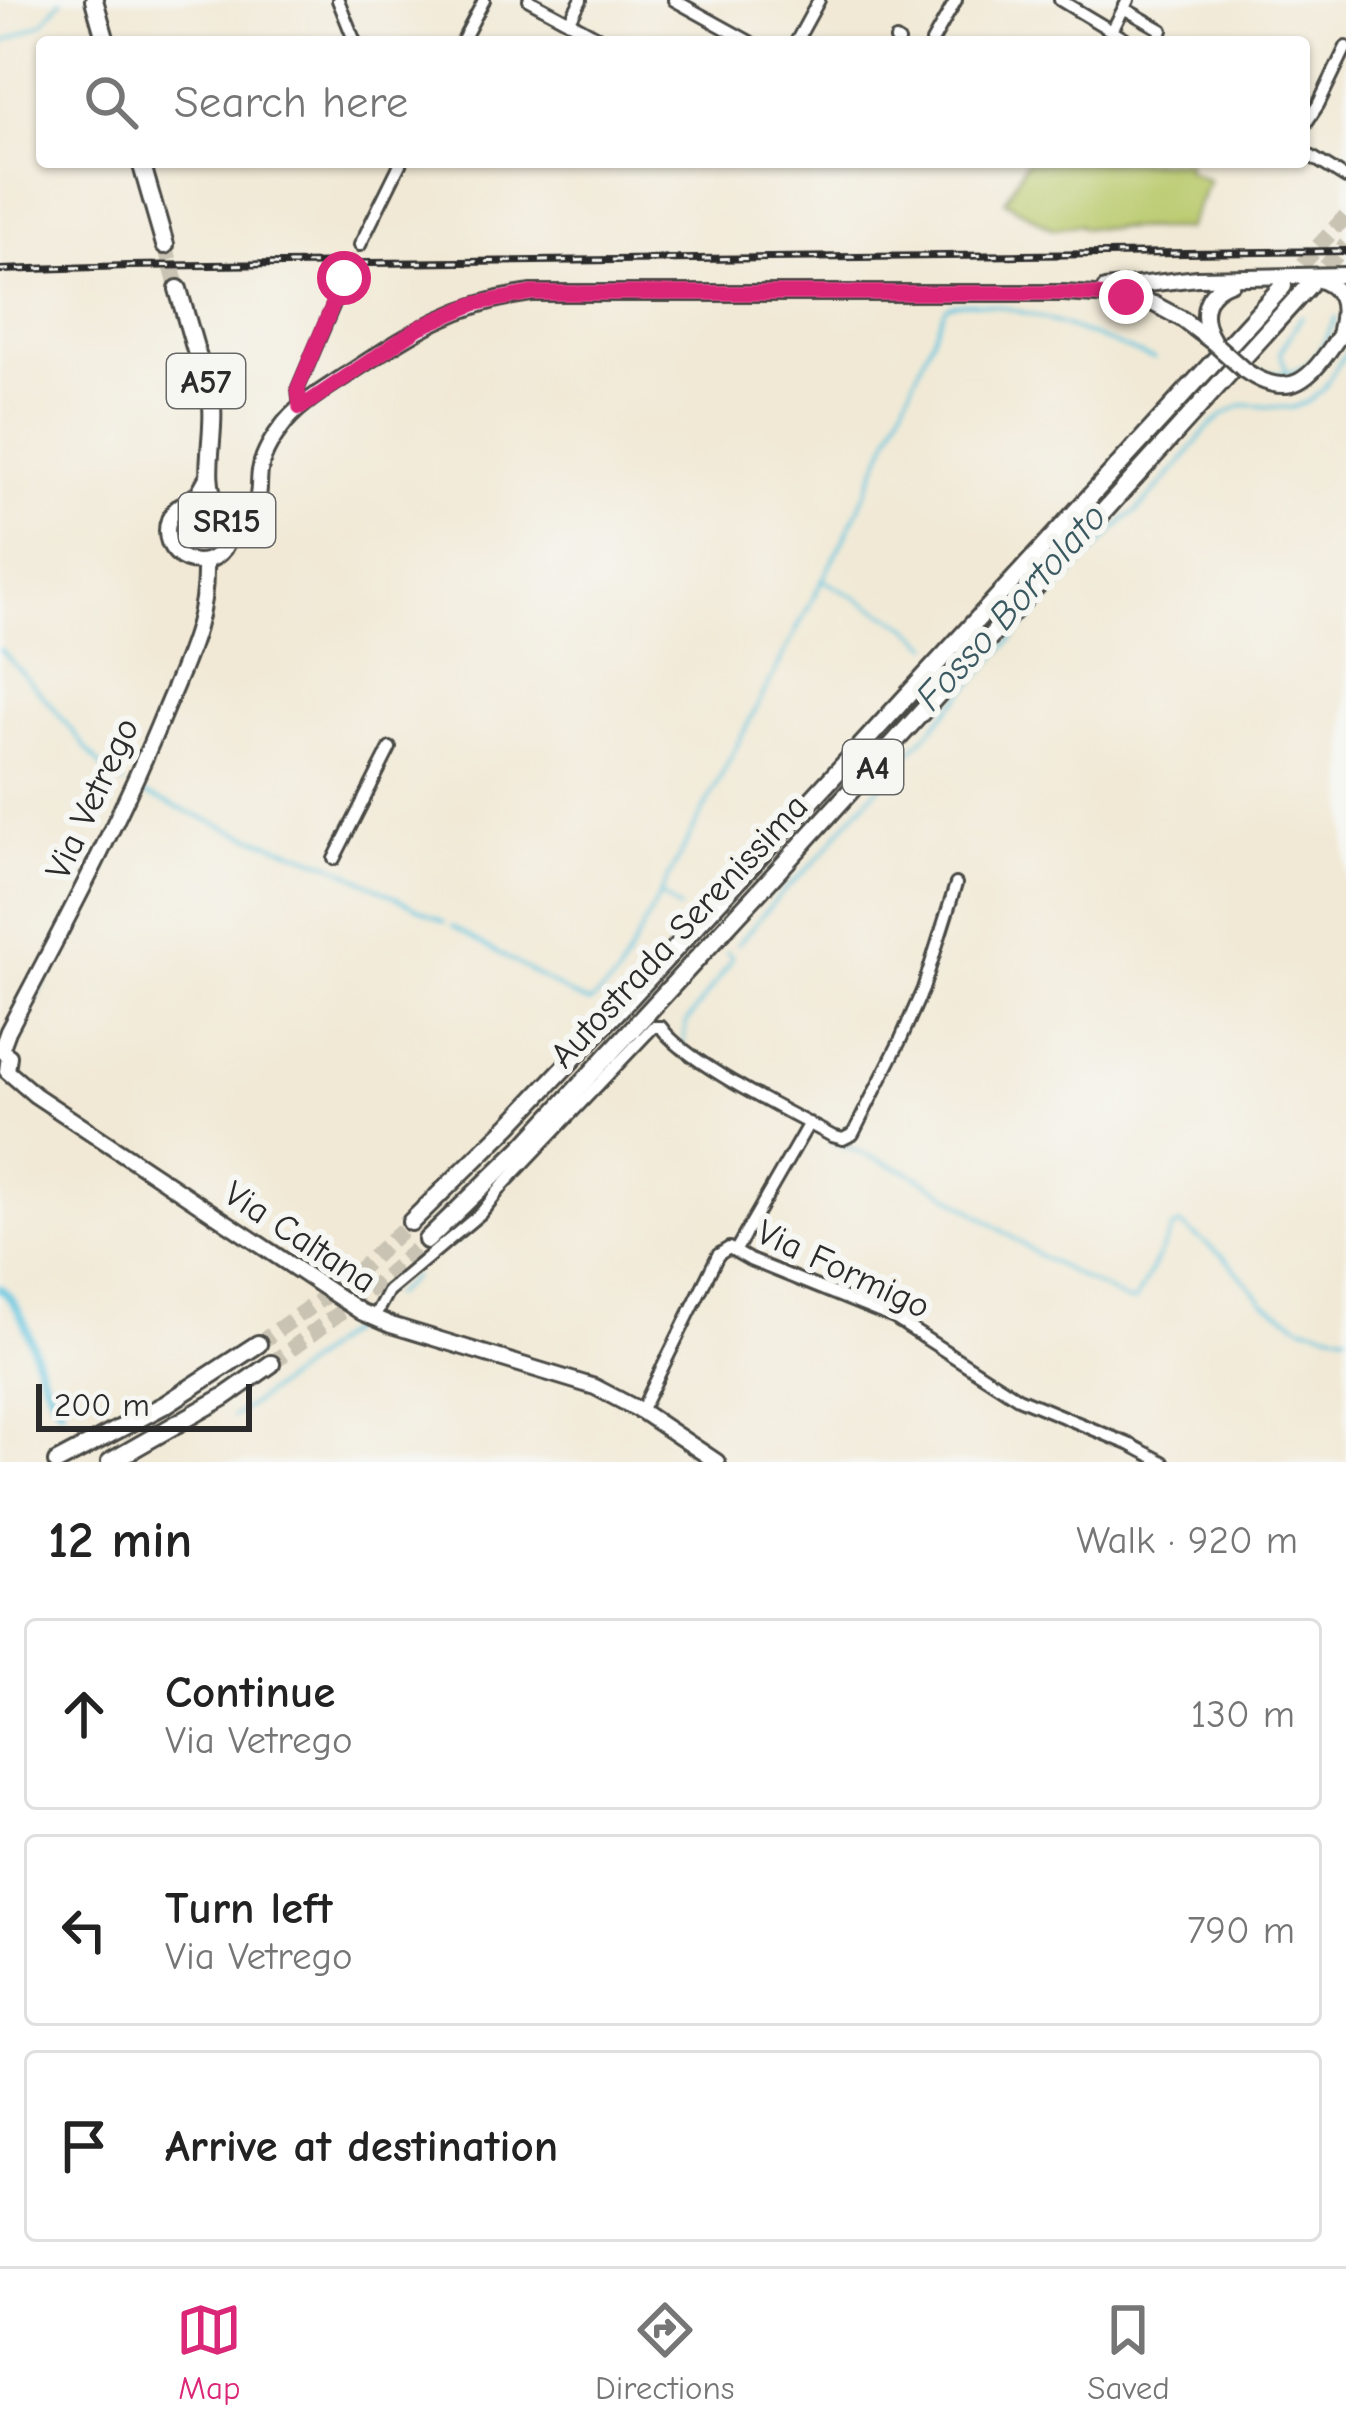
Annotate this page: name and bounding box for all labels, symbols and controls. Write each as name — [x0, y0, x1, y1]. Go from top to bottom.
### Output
search box — [36, 36, 1310, 168]
icon: search — [78, 69, 144, 135]
text: Search here — [174, 76, 408, 128]
route start — [317, 251, 371, 305]
route end — [1099, 270, 1153, 324]
road number: A57 — [167, 354, 245, 408]
road number: SR15 — [179, 493, 275, 547]
water label: Fosso Bortolato — [907, 494, 1116, 720]
street label: Via Vetrego — [37, 711, 148, 886]
road number: A4 — [843, 740, 903, 794]
street label: Autostrada Serenissima — [542, 786, 816, 1076]
street label: Via Caltana — [216, 1173, 384, 1302]
street label: Via Formigo — [750, 1211, 936, 1327]
scale bar — [36, 1378, 252, 1431]
text: 200 m — [54, 1386, 150, 1424]
text: 12 min — [48, 1511, 192, 1570]
text: Walk · 920 m — [1076, 1518, 1298, 1563]
text: Continue — [165, 1666, 335, 1718]
icon: ahead — [51, 1681, 117, 1747]
text: 130 m — [1191, 1692, 1295, 1737]
text: Via Vetrego — [165, 1718, 353, 1763]
text: Turn left — [165, 1882, 332, 1934]
icon: left — [51, 1897, 117, 1963]
text: 790 m — [1187, 1908, 1295, 1953]
text: Via Vetrego — [165, 1934, 353, 1979]
icon: arrive — [51, 2113, 117, 2179]
text: Arrive at destination — [165, 2120, 558, 2172]
tab: Map — [176, 2297, 242, 2407]
tab: Directions — [595, 2297, 735, 2407]
tab: Saved — [1087, 2297, 1170, 2407]

